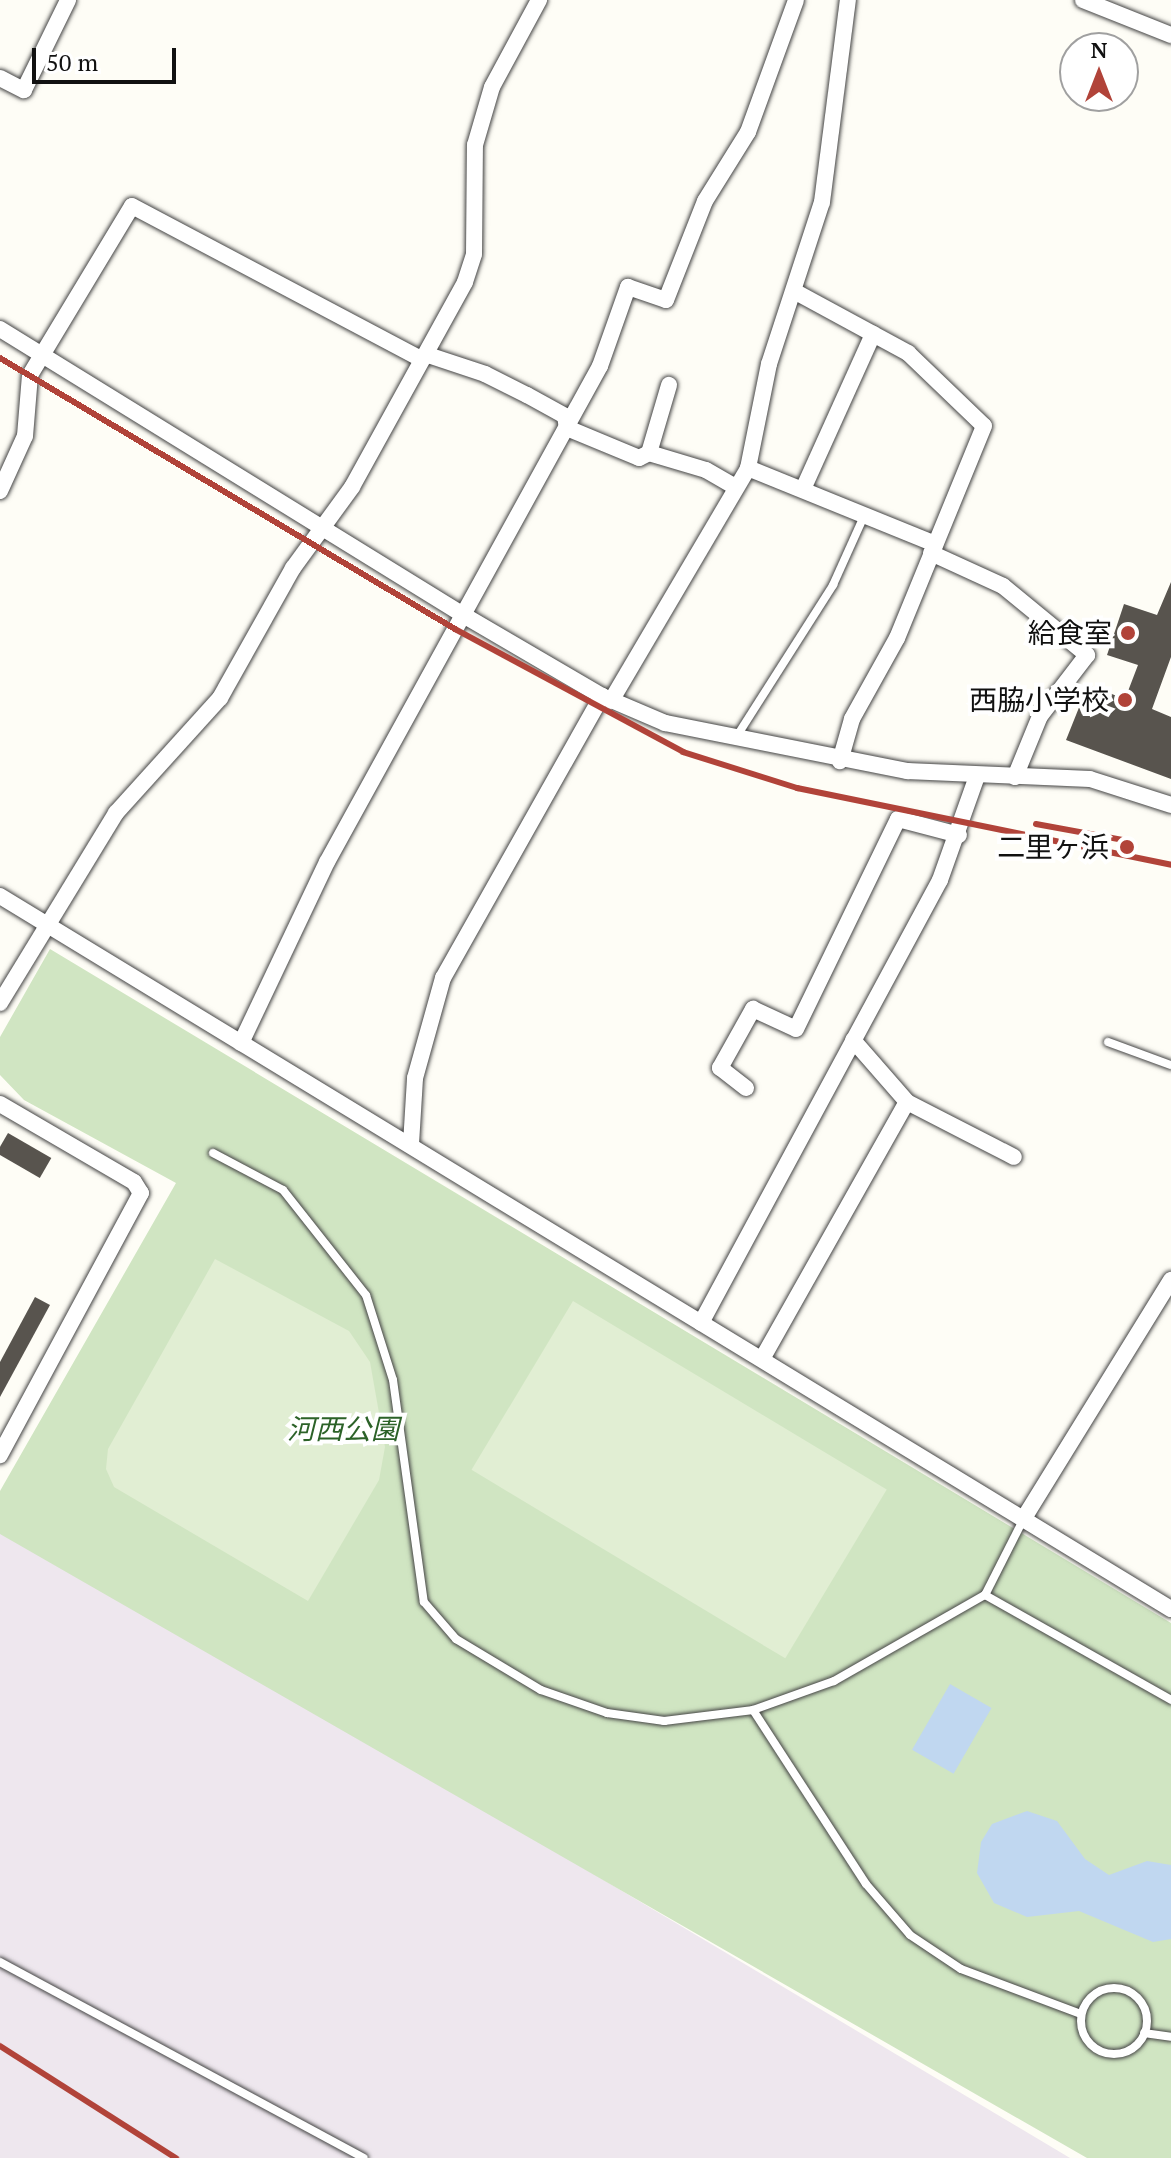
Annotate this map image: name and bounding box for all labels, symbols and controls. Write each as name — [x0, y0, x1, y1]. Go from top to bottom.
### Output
scale bar — [36, 32, 180, 82]
north arrow — [1059, 32, 1139, 112]
text: N — [1091, 35, 1107, 64]
text: 50 m — [46, 46, 98, 78]
place label: 給食室 — [1028, 616, 1112, 650]
marker: 給食室 — [1119, 624, 1137, 642]
place label: 西脇小学校 — [969, 683, 1109, 717]
marker: 西脇小学校 — [1116, 691, 1134, 709]
place label: 二里ヶ浜 — [997, 830, 1109, 864]
marker: 二里ヶ浜 — [1116, 836, 1138, 858]
park label: 河西公園 — [287, 1412, 399, 1446]

